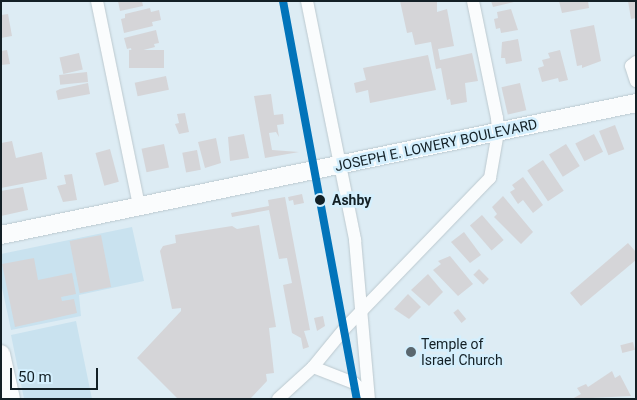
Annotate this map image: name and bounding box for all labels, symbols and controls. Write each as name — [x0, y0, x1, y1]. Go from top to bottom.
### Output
street label: JOSEPH E. LOWERY BOULEVARD — [333, 115, 539, 175]
marker: Ashby — [311, 191, 329, 209]
place label: Ashby — [332, 192, 371, 208]
place label: Temple of Israel Church — [421, 336, 503, 368]
marker: Temple of Israel Church — [405, 346, 417, 358]
scale bar — [12, 358, 100, 390]
text: 50 m — [18, 368, 52, 386]

